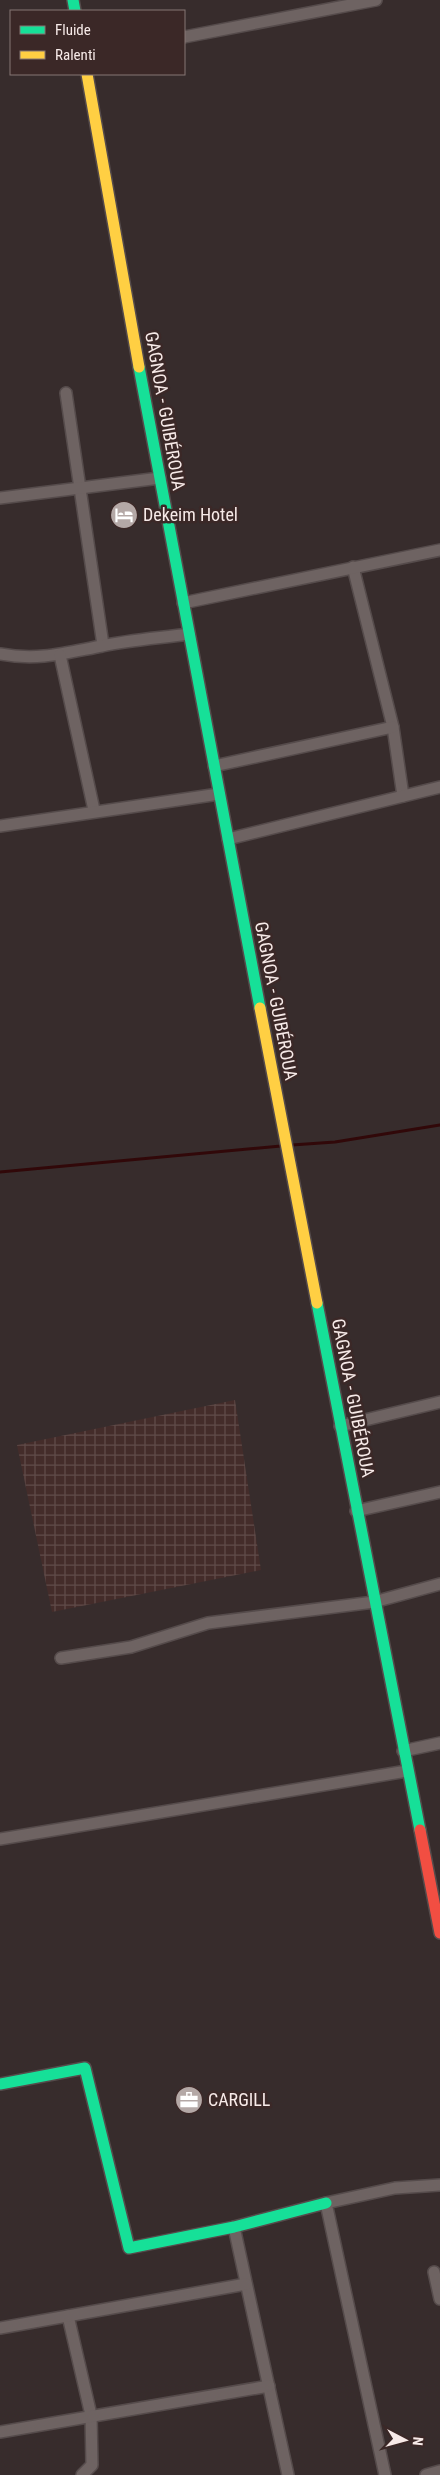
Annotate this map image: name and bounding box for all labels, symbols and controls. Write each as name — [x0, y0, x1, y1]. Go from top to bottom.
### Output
legend — [10, 10, 185, 75]
text: Fluide — [55, 21, 91, 39]
text: Ralenti — [55, 46, 96, 64]
street label: GAGNOA - GUIBÉROUA — [141, 330, 190, 493]
hotel icon: Dekeim Hotel — [109, 500, 139, 530]
place label: Dekeim Hotel — [143, 504, 238, 525]
street label: GAGNOA - GUIBÉROUA — [251, 920, 302, 1083]
street label: GAGNOA - GUIBÉROUA — [328, 1317, 379, 1480]
office icon: CARGILL — [174, 2085, 204, 2115]
place label: CARGILL — [208, 2089, 271, 2110]
north arrow — [380, 2415, 430, 2465]
text: N — [410, 2436, 426, 2446]

